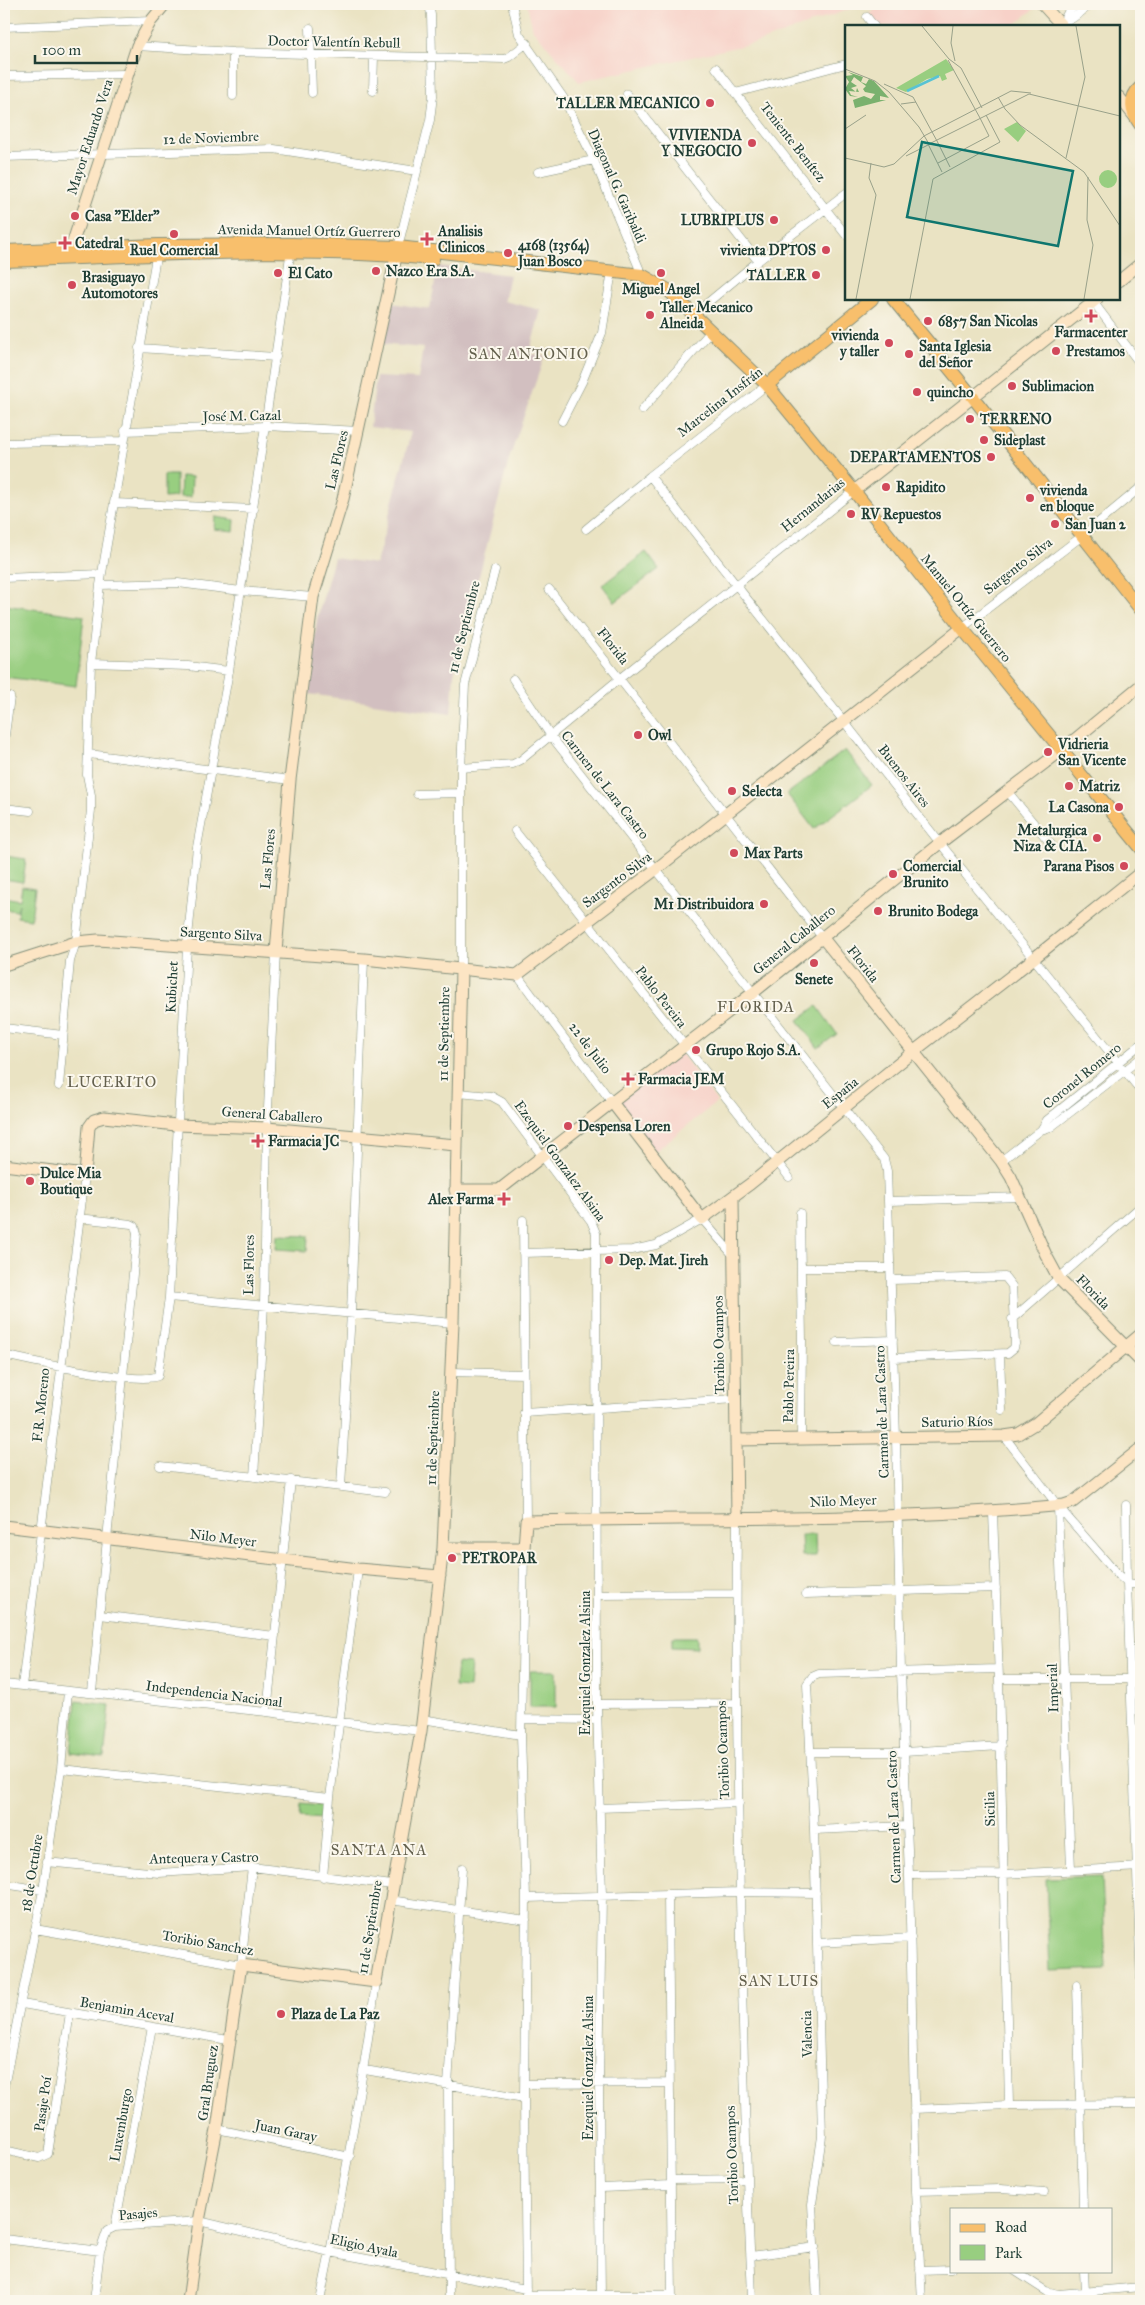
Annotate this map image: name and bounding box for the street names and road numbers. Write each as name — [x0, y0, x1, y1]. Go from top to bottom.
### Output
street label: Doctor Valentín Rebull — [267, 32, 401, 52]
street label: Mayor Eduardo Vera — [63, 77, 117, 197]
street label: Teniente Benítez — [757, 99, 830, 186]
street label: Diagonal G. Garibaldi — [584, 126, 650, 246]
street label: 12 de Noviembre — [163, 128, 259, 148]
street label: Avenida Manuel Ortíz Guerrero — [216, 221, 401, 241]
street label: Marcelina Insfrán — [674, 363, 766, 441]
street label: José M. Cazal — [201, 407, 282, 426]
street label: Las Flores — [322, 429, 352, 491]
street label: Hernandarias — [778, 474, 848, 536]
street label: Sargento Silva — [980, 534, 1056, 598]
street label: Manuel Ortíz Guerrero — [917, 550, 1015, 666]
street label: 11 de Septiembre — [444, 579, 484, 675]
street label: Florida — [593, 624, 633, 668]
street label: Carmen de Lara Castro — [557, 727, 653, 843]
street label: Buenos Aires — [874, 741, 934, 811]
street label: Las Flores — [257, 828, 279, 890]
street label: Sargento Silva — [579, 848, 655, 912]
street label: General Caballero — [749, 902, 839, 978]
street label: Sargento Silva — [179, 923, 263, 945]
street label: Florida — [843, 942, 883, 986]
street label: Kubichet — [162, 960, 182, 1013]
street label: Pablo Pereira — [632, 963, 690, 1031]
street label: 11 de Septiembre — [435, 986, 453, 1082]
street label: 22 de Julio — [564, 1019, 615, 1078]
street label: Coronel Romero — [1039, 1039, 1125, 1113]
street label: España — [819, 1073, 862, 1113]
street label: Ezequiel Gonzalez Alsina — [510, 1097, 610, 1225]
street label: General Caballero — [221, 1103, 323, 1127]
street label: Las Flores — [240, 1235, 258, 1295]
street label: Florida — [1072, 1271, 1114, 1313]
street label: Toribio Ocampos — [710, 1295, 728, 1395]
street label: Carmen de Lara Castro — [871, 1345, 893, 1479]
street label: Pablo Pereira — [780, 1349, 798, 1423]
street label: F.R. Moreno — [29, 1367, 53, 1443]
street label: 11 de Septiembre — [423, 1390, 443, 1486]
street label: Saturio Ríos — [921, 1413, 993, 1431]
street label: Nilo Meyer — [809, 1491, 878, 1511]
street label: Nilo Meyer — [189, 1525, 258, 1551]
street label: Ezequiel Gonzalez Alsina — [577, 1590, 595, 1735]
street label: Imperial — [1044, 1663, 1062, 1713]
street label: Independencia Nacional — [145, 1677, 284, 1711]
street label: Toribio Ocampos — [713, 1700, 733, 1800]
street label: Carmen de Lara Castro — [883, 1750, 905, 1884]
street label: Sicilia — [981, 1791, 999, 1827]
street label: 18 de Octubre — [17, 1833, 47, 1913]
street label: Antequera y Castro — [148, 1849, 259, 1868]
street label: 11 de Septiembre — [354, 1879, 386, 1975]
street label: Toribio Sanchez — [161, 1927, 256, 1960]
street label: Benjamin Aceval — [78, 1993, 176, 2027]
street label: Ezequiel Gonzalez Alsina — [580, 1995, 598, 2140]
street label: Valencia — [798, 2010, 816, 2059]
street label: Gral Bruguez — [194, 2043, 222, 2122]
street label: Pasaje Poí — [31, 2074, 55, 2133]
street label: Luxemburgo — [106, 2087, 136, 2163]
street label: Toribio Ocampos — [722, 2105, 742, 2205]
street label: Juan Garay — [251, 2116, 319, 2147]
street label: Pasajes — [118, 2204, 158, 2224]
street label: Eligio Ayala — [328, 2230, 400, 2262]

